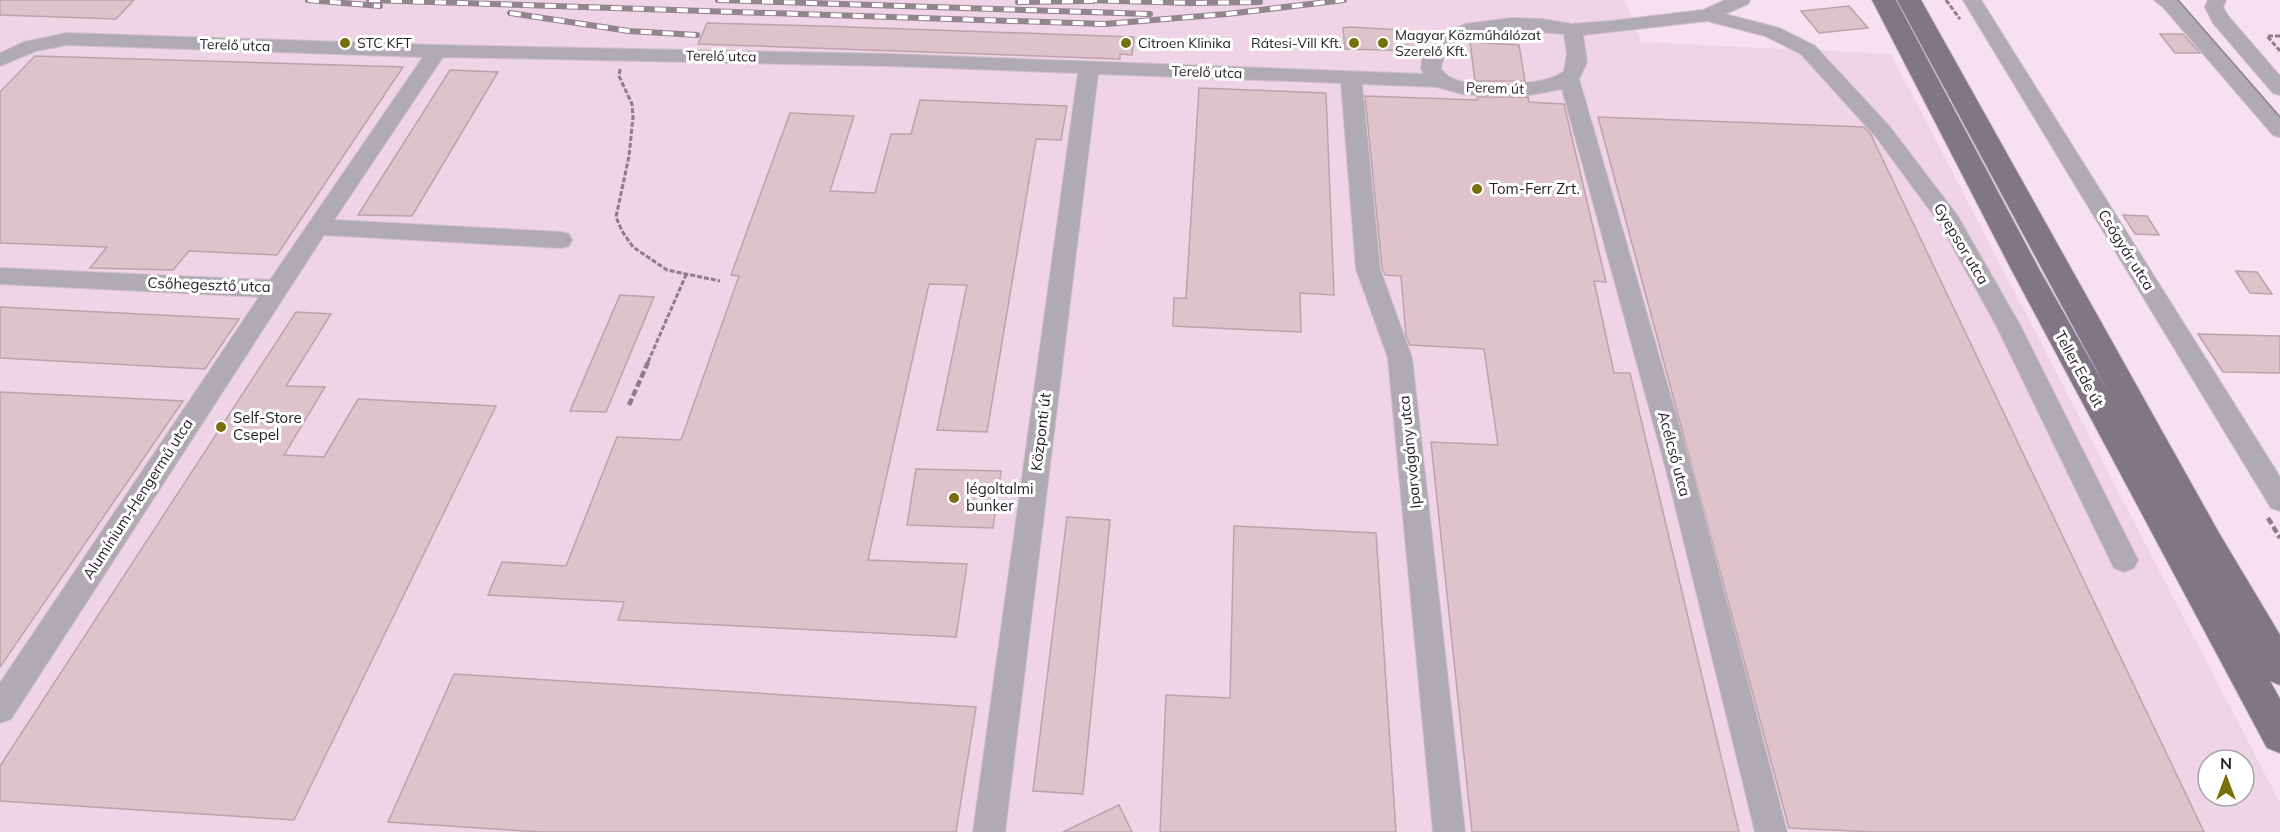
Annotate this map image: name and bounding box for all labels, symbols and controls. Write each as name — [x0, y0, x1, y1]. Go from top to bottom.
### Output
place label: Magyar Közműhálózat Szerelő Kft. — [1395, 26, 1541, 60]
place label: STC KFT — [357, 34, 412, 52]
place label: Citroen Klinika — [1138, 34, 1231, 52]
place label: Rátesi-Vill Kft. — [1251, 34, 1342, 52]
street label: Terelő utca — [199, 35, 271, 55]
marker: STC KFT — [338, 36, 352, 50]
marker: Citroen Klinika — [1119, 36, 1133, 50]
marker: Rátesi-Vill Kft. — [1347, 36, 1361, 50]
marker: Magyar Közműhálózat Szerelő Kft. — [1376, 36, 1390, 50]
street label: Terelő utca — [685, 46, 757, 66]
street label: Terelő utca — [1171, 62, 1243, 82]
street label: Perem út — [1466, 78, 1524, 98]
place label: Tom-Ferr Zrt. — [1489, 179, 1580, 198]
marker: Tom-Ferr Zrt. — [1470, 182, 1484, 196]
street label: Gyepsor utca — [1930, 200, 1993, 288]
street label: Csőgyár utca — [2094, 206, 2159, 294]
street label: Csőhegesztő utca — [147, 273, 271, 296]
street label: Teller Ede út — [2051, 327, 2108, 410]
street label: Központi út — [1026, 392, 1055, 472]
street label: Iparvágány utca — [1394, 395, 1425, 510]
place label: Self-Store Csepel — [233, 408, 302, 444]
street label: Acélcső utca — [1654, 409, 1695, 499]
street label: Alumínium-Hengermű utca — [79, 415, 197, 583]
marker: Self-Store Csepel — [214, 420, 228, 434]
place label: légoltalmi bunker — [966, 479, 1033, 515]
marker: légoltalmi bunker — [947, 491, 961, 505]
north arrow — [2196, 748, 2256, 808]
text: N — [2220, 753, 2232, 773]

